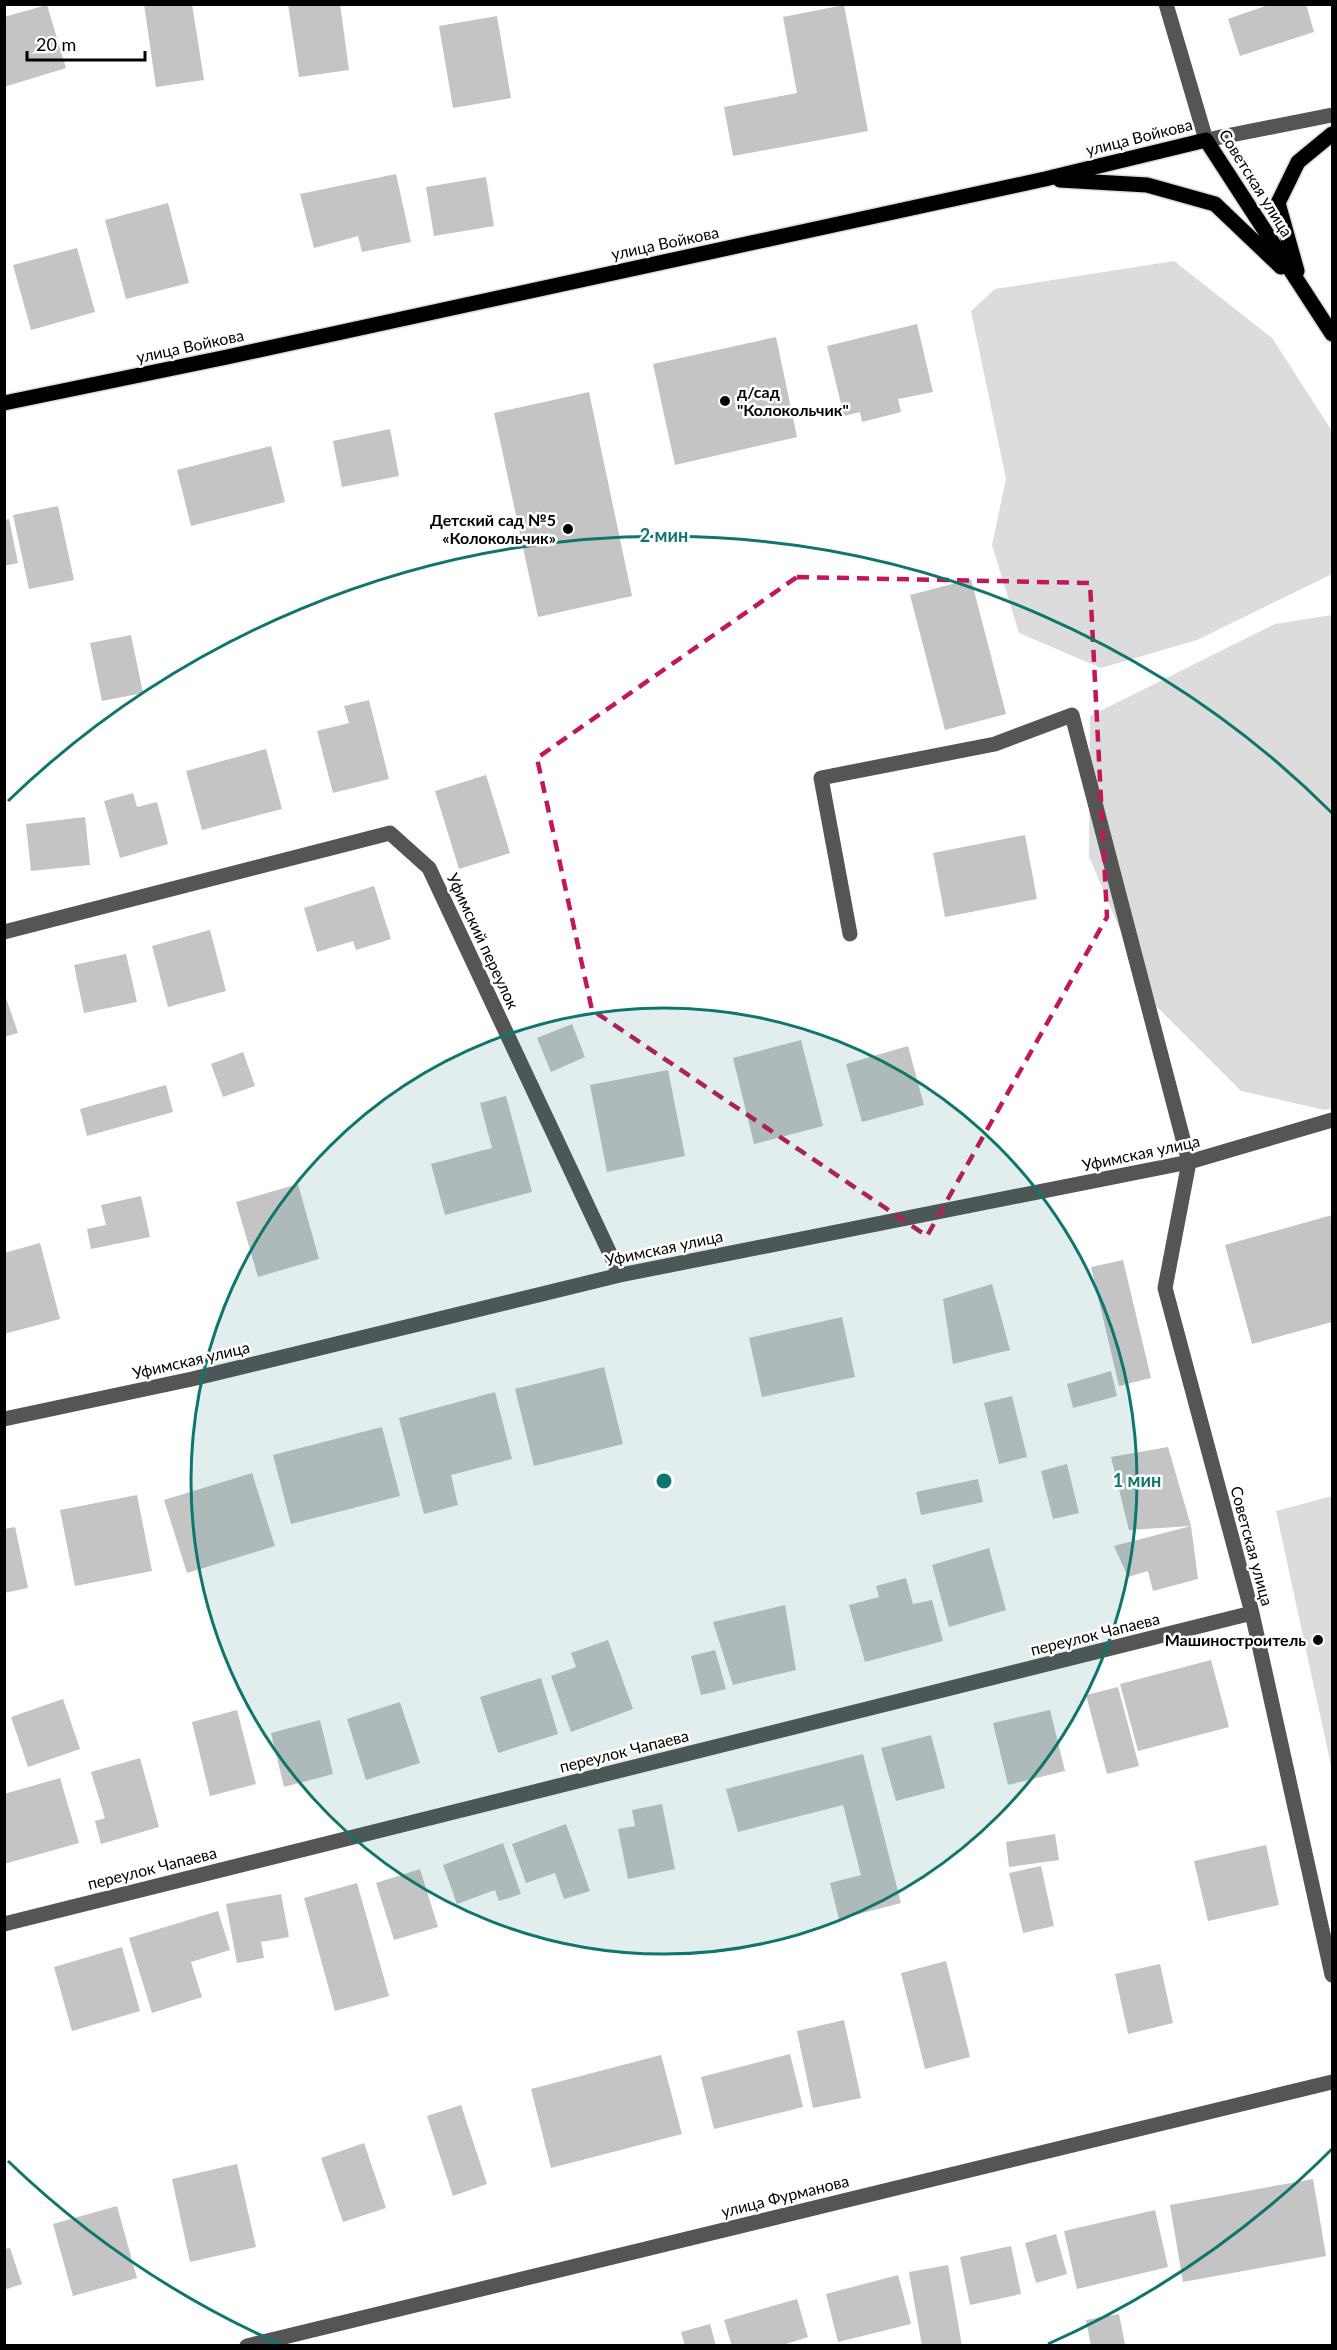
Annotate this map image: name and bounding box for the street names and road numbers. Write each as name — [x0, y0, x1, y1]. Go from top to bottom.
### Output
street label: улица Войкова — [1084, 114, 1194, 159]
street label: Советская улица — [1216, 125, 1297, 240]
street label: улица Войкова — [609, 222, 720, 263]
street label: улица Войкова — [134, 325, 245, 366]
street label: Уфимский переулок — [444, 870, 524, 1012]
street label: Уфимская улица — [1080, 1131, 1202, 1174]
street label: Уфимская улица — [603, 1226, 725, 1269]
street label: Уфимская улица — [130, 1337, 251, 1382]
street label: Советская улица — [1227, 1484, 1278, 1608]
street label: переулок Чапаева — [1028, 1608, 1161, 1659]
street label: переулок Чапаева — [557, 1725, 690, 1776]
street label: переулок Чапаева — [85, 1842, 218, 1893]
street label: улица Фурманова — [719, 2170, 851, 2221]

